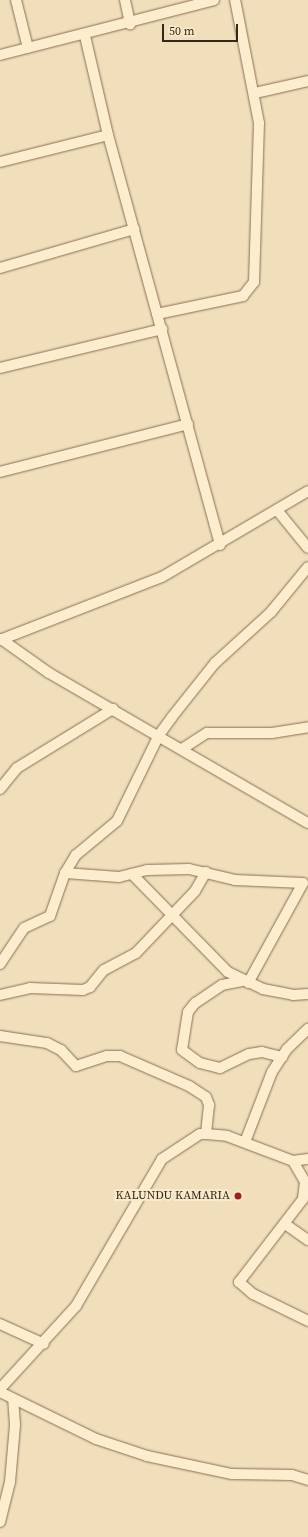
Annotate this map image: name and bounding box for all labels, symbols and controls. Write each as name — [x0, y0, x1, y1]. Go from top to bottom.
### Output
scale bar — [164, 16, 240, 42]
text: 50 m — [169, 23, 195, 39]
place label: KALUNDU KAMARIA — [115, 1189, 230, 1203]
marker: KALUNDU KAMARIA — [233, 1191, 243, 1201]

